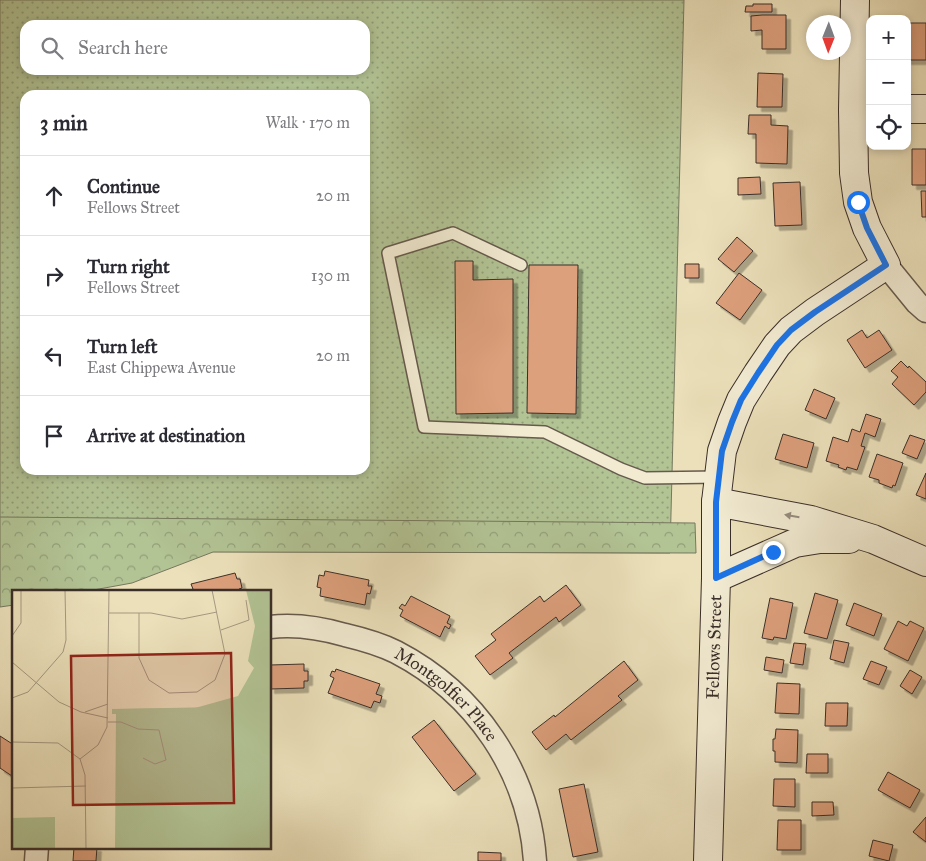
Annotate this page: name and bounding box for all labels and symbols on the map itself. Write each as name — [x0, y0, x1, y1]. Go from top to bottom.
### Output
north arrow — [806, 15, 851, 60]
route start — [847, 191, 870, 214]
one-way arrow — [784, 512, 800, 520]
route end — [762, 541, 785, 564]
inset map — [12, 590, 271, 848]
street label: Fellows Street — [702, 594, 727, 700]
street label: Montgolfier Place — [391, 642, 503, 746]

